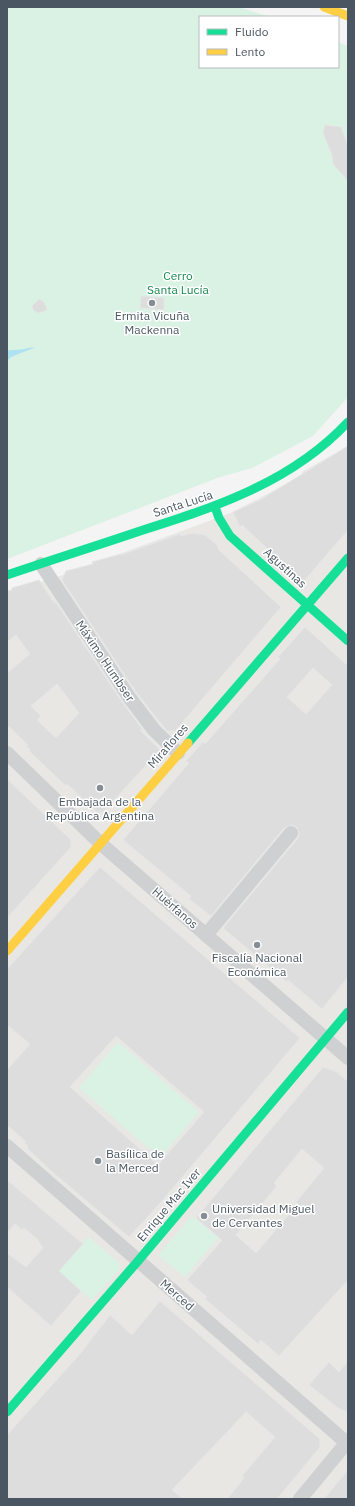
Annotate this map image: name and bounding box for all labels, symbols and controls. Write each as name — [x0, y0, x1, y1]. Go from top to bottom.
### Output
legend — [199, 16, 339, 68]
text: Fluido — [235, 24, 269, 39]
text: Lento — [235, 44, 265, 59]
park label: Cerro Santa Lucía — [147, 268, 209, 297]
marker: Ermita Vicuña Mackenna — [147, 298, 157, 308]
place label: Ermita Vicuña Mackenna — [115, 308, 190, 337]
street label: Santa Lucía — [151, 487, 215, 520]
street label: Agustinas — [261, 544, 310, 591]
street label: Máximo Humbser — [73, 617, 138, 705]
street label: Miraflores — [144, 720, 191, 771]
marker: Embajada de la República Argentina — [95, 783, 105, 793]
place label: Embajada de la República Argentina — [46, 794, 155, 823]
street label: Huérfanos — [149, 884, 201, 932]
marker: Fiscalía Nacional Económica — [252, 940, 262, 950]
place label: Fiscalía Nacional Económica — [212, 950, 302, 979]
place label: Basílica de la Merced — [106, 1146, 165, 1175]
marker: Basílica de la Merced — [93, 1156, 103, 1166]
street label: Enrique Mac Iver — [134, 1165, 204, 1244]
place label: Universidad Miguel de Cervantes — [212, 1201, 314, 1230]
marker: Universidad Miguel de Cervantes — [199, 1211, 209, 1221]
street label: Merced — [157, 1276, 197, 1313]

